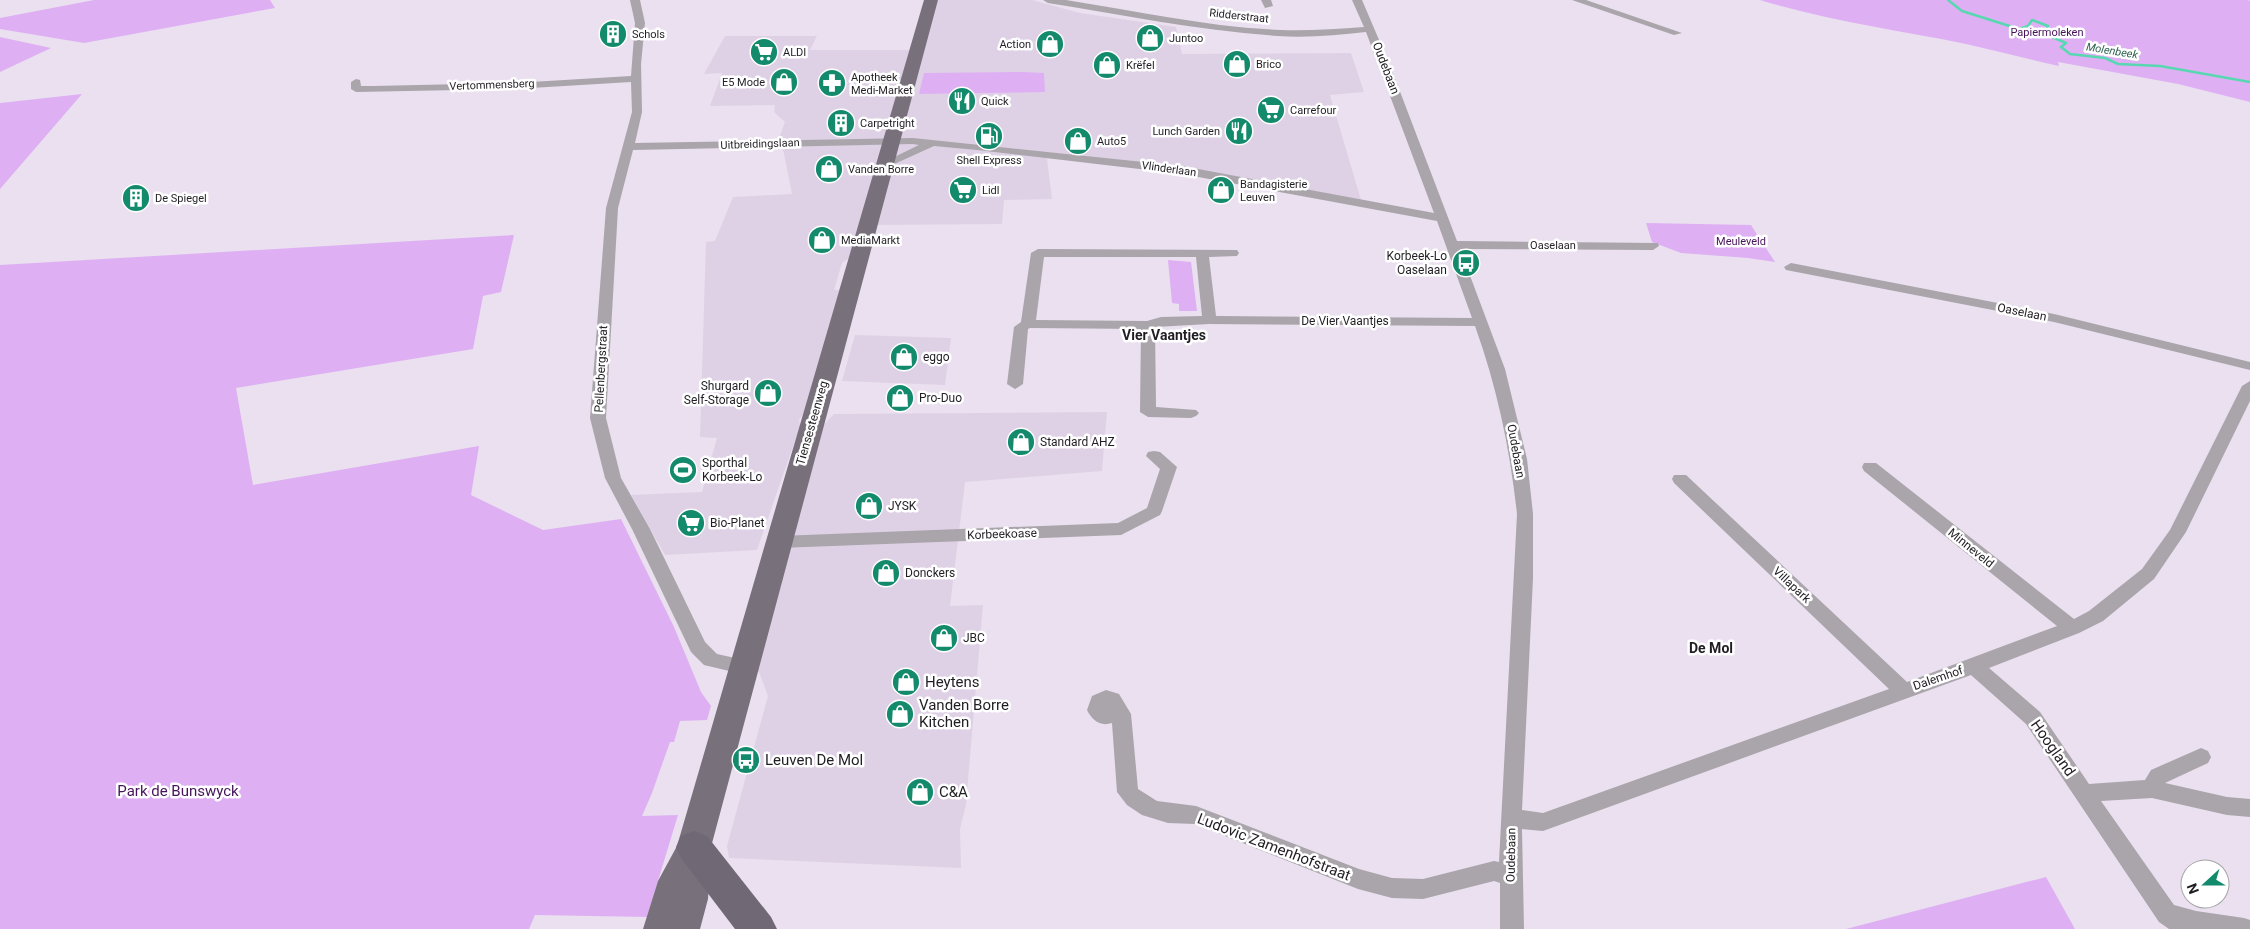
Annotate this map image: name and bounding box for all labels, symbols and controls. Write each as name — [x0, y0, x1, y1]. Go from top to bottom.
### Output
street label: Ridderstraat — [1209, 6, 1270, 26]
building icon: Schols — [598, 19, 628, 49]
shop icon: Juntoo — [1135, 23, 1165, 53]
park label: Papiermoleken — [2010, 26, 2084, 39]
place label: Schols — [632, 28, 665, 41]
shop icon: Action — [1035, 29, 1065, 59]
place label: Juntoo — [1169, 32, 1203, 45]
supermarket icon: ALDI — [749, 37, 779, 67]
place label: Action — [999, 38, 1031, 51]
street label: Oudebaan — [1370, 40, 1402, 96]
water label: Molenbeek — [2085, 40, 2139, 62]
place label: ALDI — [783, 46, 806, 59]
shop icon: Brico — [1222, 49, 1252, 79]
shop icon: Krëfel — [1092, 50, 1122, 80]
place label: Brico — [1256, 58, 1281, 71]
place label: Krëfel — [1126, 59, 1155, 72]
shop icon: E5 Mode — [769, 67, 799, 97]
pharmacy icon: Apotheek Medi-Market — [817, 68, 847, 98]
place label: Apotheek Medi-Market — [851, 71, 913, 97]
place label: E5 Mode — [722, 76, 765, 89]
street label: Vertommensberg — [449, 77, 535, 93]
restaurant icon: Quick — [947, 86, 977, 116]
place label: Quick — [981, 95, 1009, 108]
supermarket icon: Carrefour — [1256, 95, 1286, 125]
place label: Carrefour — [1290, 104, 1336, 117]
building icon: Carpetright — [826, 108, 856, 138]
restaurant icon: Lunch Garden — [1224, 116, 1254, 146]
place label: Carpetright — [860, 117, 915, 130]
fuel station icon: Shell Express — [974, 121, 1004, 151]
place label: Lunch Garden — [1152, 125, 1220, 138]
shop icon: Auto5 — [1063, 126, 1093, 156]
place label: Auto5 — [1097, 135, 1126, 148]
street label: Uitbreidingslaan — [720, 136, 800, 152]
shop icon: Vanden Borre — [814, 154, 844, 184]
place label: Shell Express — [956, 154, 1022, 167]
street label: Vlinderlaan — [1141, 159, 1197, 179]
place label: Vanden Borre — [848, 163, 914, 176]
supermarket icon: Lidl — [948, 175, 978, 205]
shop icon: Bandagisterie Leuven — [1206, 175, 1236, 205]
place label: Bandagisterie Leuven — [1240, 178, 1307, 204]
building icon: De Spiegel — [121, 183, 151, 213]
place label: Lidl — [982, 184, 999, 197]
place label: De Spiegel — [155, 192, 207, 205]
shop icon: MediaMarkt — [807, 225, 837, 255]
place label: MediaMarkt — [841, 234, 900, 247]
park label: Meuleveld — [1716, 235, 1766, 248]
street label: Oaselaan — [1530, 239, 1576, 252]
bus stop icon: Korbeek-Lo Oaselaan — [1451, 248, 1481, 278]
place label: Korbeek-Lo Oaselaan — [1387, 249, 1447, 277]
street label: Oaselaan — [1996, 300, 2048, 324]
street label: De Vier Vaantjes — [1301, 314, 1389, 328]
street label: Pellenbergstraat — [592, 325, 610, 413]
district label: Vier Vaantjes — [1122, 327, 1206, 343]
shop icon: eggo — [889, 342, 919, 372]
place label: eggo — [923, 350, 950, 364]
shop icon: Shurgard Self-Storage — [753, 378, 783, 408]
place label: Shurgard Self-Storage — [684, 379, 749, 407]
street label: Tiensesteenweg — [793, 379, 831, 467]
shop icon: Pro-Duo — [885, 383, 915, 413]
place label: Pro-Duo — [919, 391, 962, 405]
street label: Oudebaan — [1504, 423, 1528, 479]
shop icon: Standard AHZ — [1006, 427, 1036, 457]
place label: Standard AHZ — [1040, 435, 1115, 449]
sports icon: Sporthal Korbeek-Lo — [668, 455, 698, 485]
place label: Sporthal Korbeek-Lo — [702, 456, 763, 484]
shop icon: JYSK — [854, 491, 884, 521]
place label: JYSK — [888, 499, 917, 513]
supermarket icon: Bio-Planet — [676, 508, 706, 538]
place label: Bio-Planet — [710, 516, 765, 530]
street label: Minneveld — [1945, 525, 1997, 571]
street label: Korbeekoase — [967, 526, 1037, 542]
shop icon: Donckers — [871, 558, 901, 588]
street label: Villapark — [1770, 564, 1814, 607]
place label: Donckers — [905, 566, 955, 580]
shop icon: JBC — [929, 623, 959, 653]
place label: JBC — [963, 631, 985, 645]
district label: De Mol — [1689, 640, 1733, 656]
street label: Dalemhof — [1911, 663, 1966, 693]
shop icon: Heytens — [891, 667, 921, 697]
place label: Heytens — [925, 673, 980, 691]
place label: Vanden Borre Kitchen — [919, 696, 1009, 731]
shop icon: Vanden Borre Kitchen — [885, 699, 915, 729]
street label: Hoogland — [2027, 716, 2079, 780]
bus stop icon: Leuven De Mol — [731, 745, 761, 775]
place label: Leuven De Mol — [765, 751, 863, 769]
shop icon: C&A — [905, 777, 935, 807]
park label: Park de Bunswyck — [117, 782, 239, 800]
place label: C&A — [939, 783, 968, 801]
street label: Ludovic Zamenhofstraat — [1195, 809, 1353, 885]
street label: Oudebaan — [1504, 828, 1518, 882]
north arrow — [2180, 859, 2230, 909]
text: N — [2184, 881, 2202, 896]

